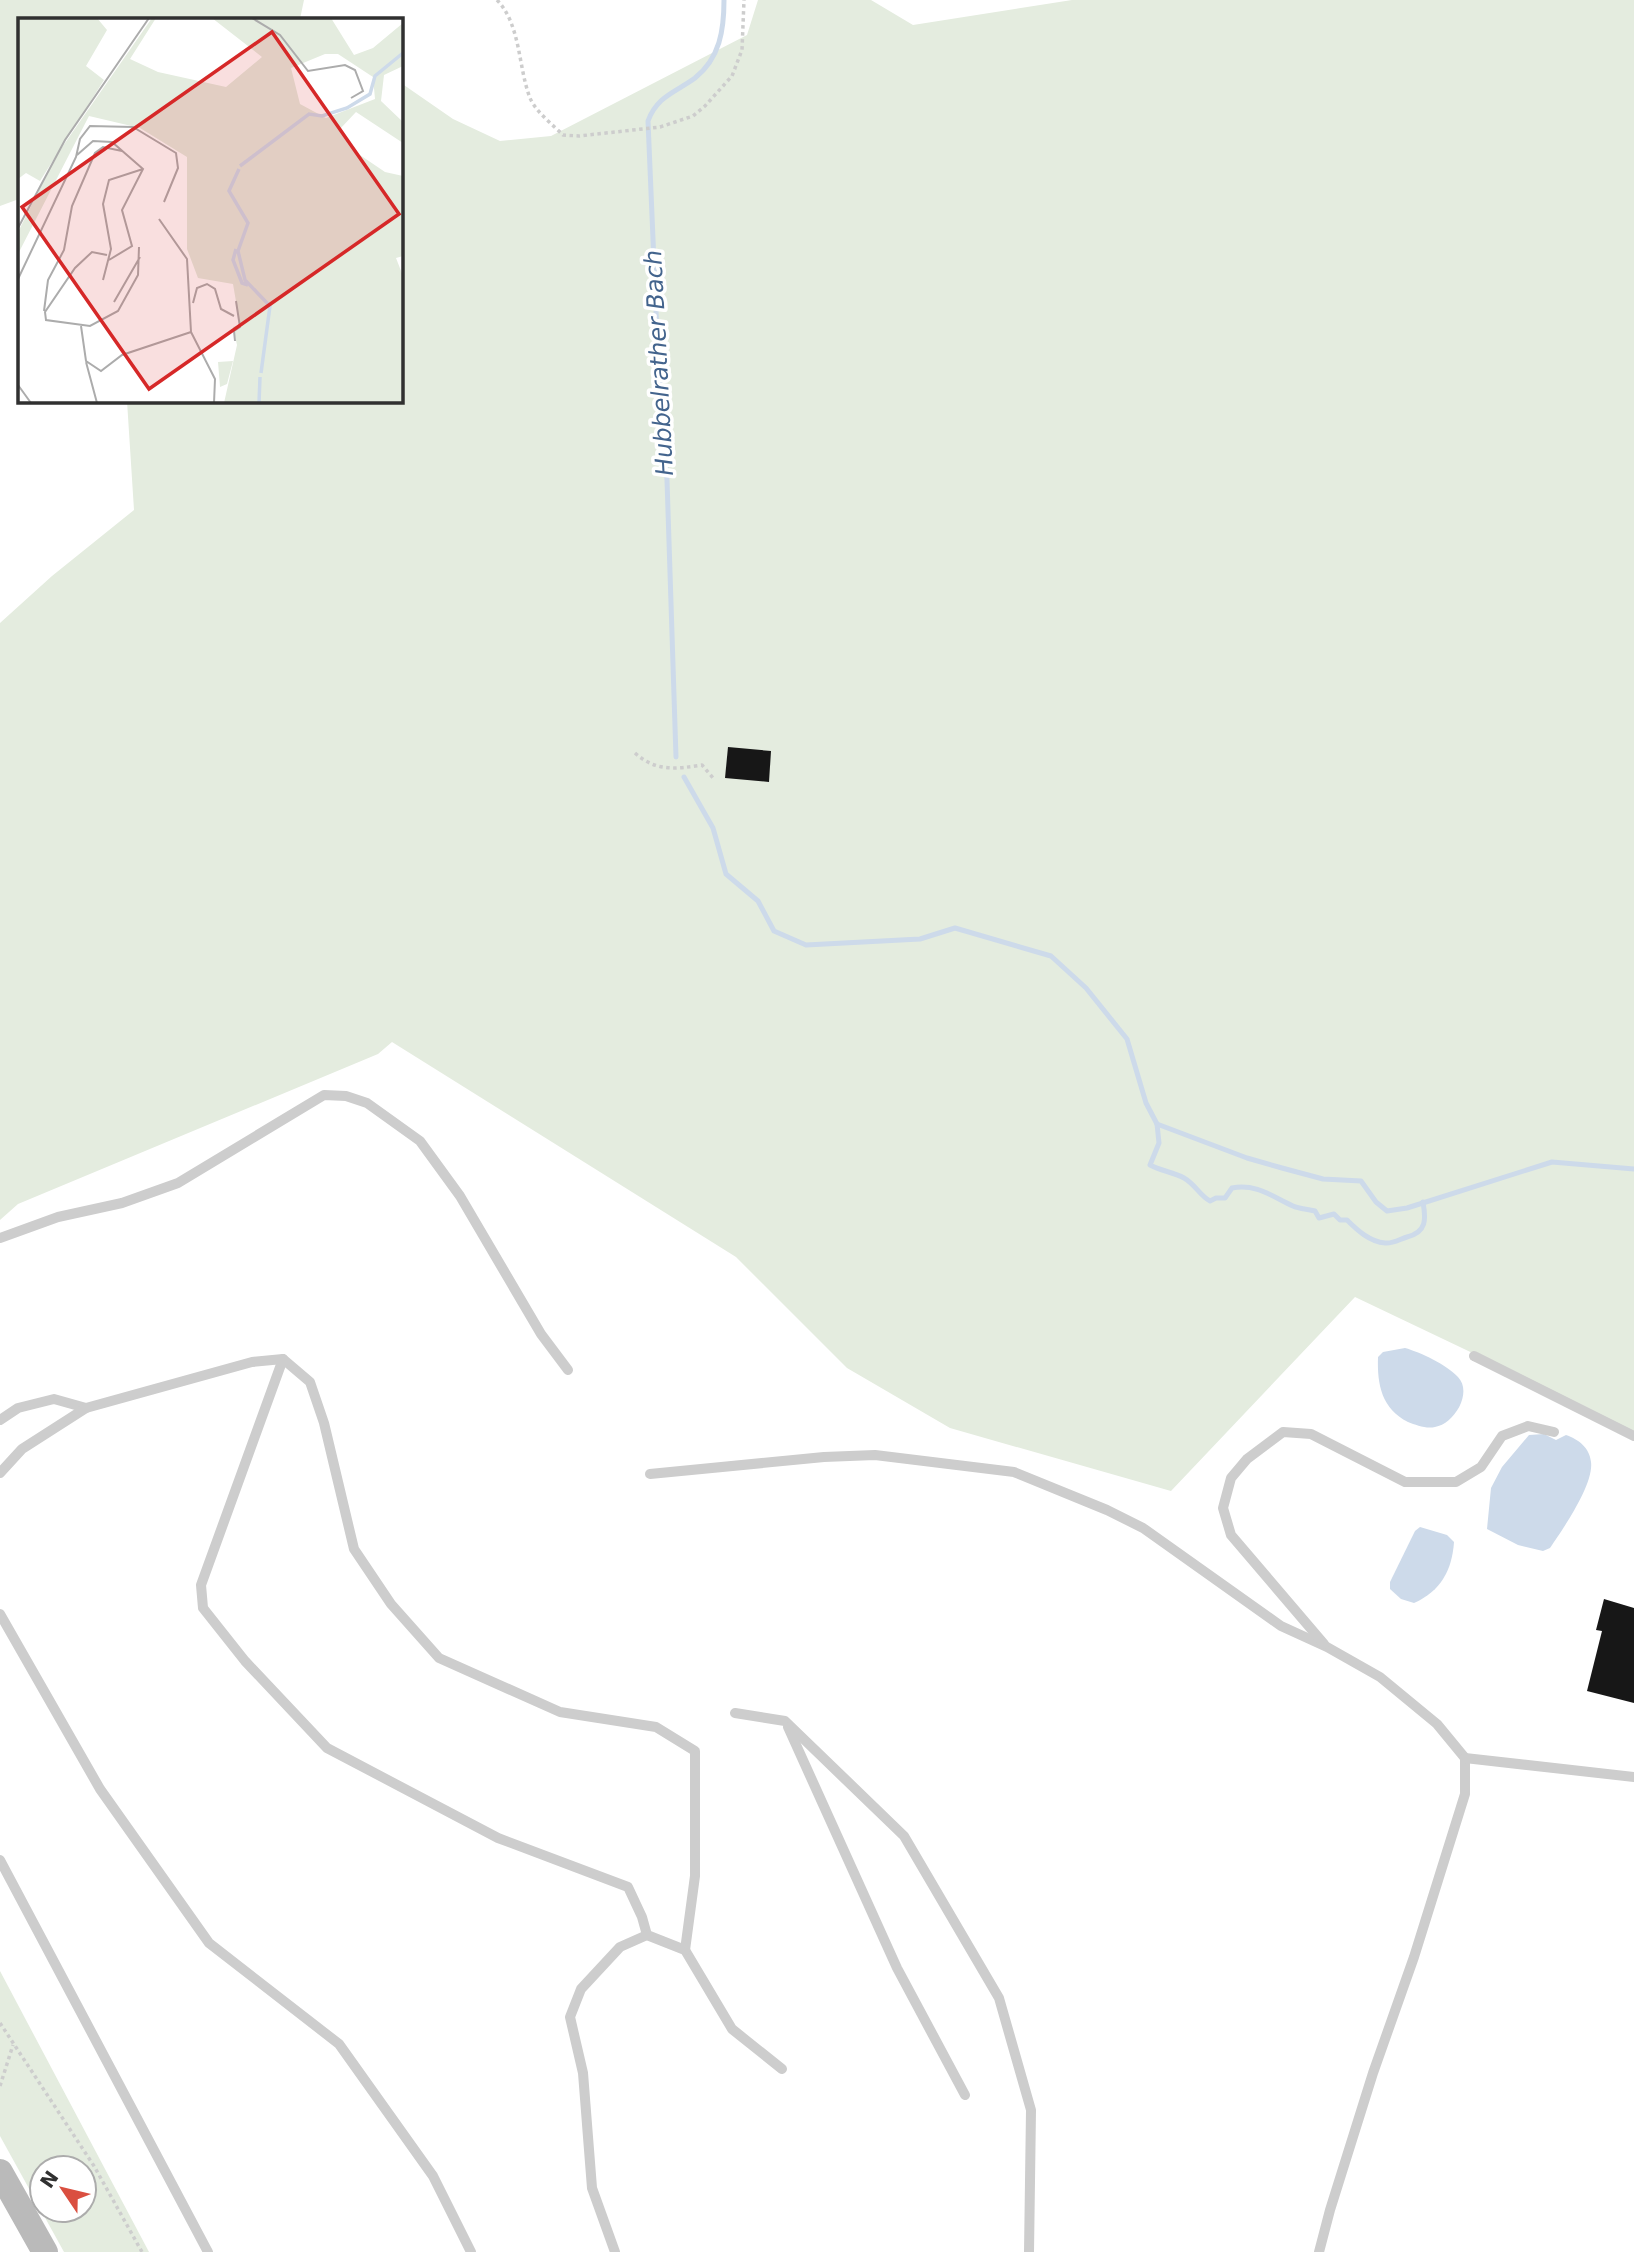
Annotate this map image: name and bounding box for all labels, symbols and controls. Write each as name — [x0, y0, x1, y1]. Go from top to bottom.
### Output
inset map — [18, 18, 402, 402]
water label: Hubbelrather Bach — [639, 249, 679, 477]
north arrow — [28, 2154, 98, 2224]
text: N — [36, 2166, 63, 2192]

